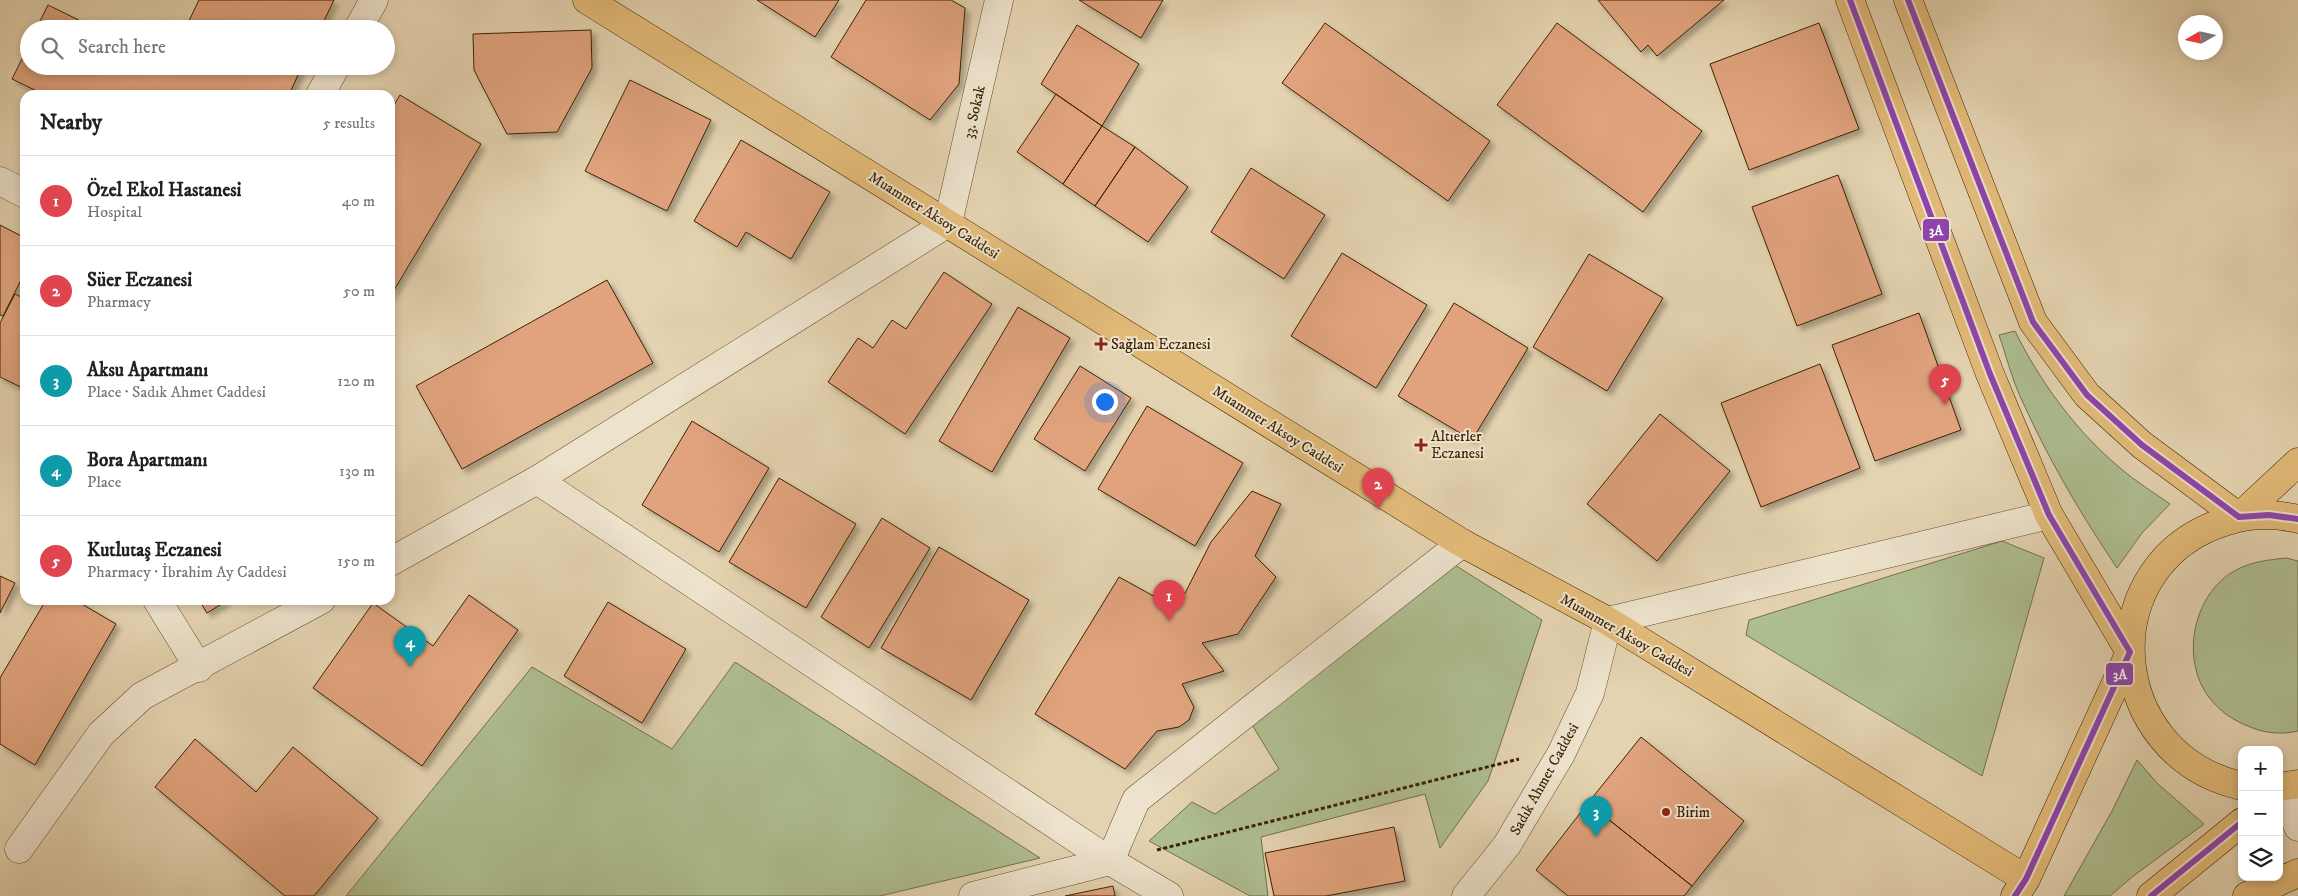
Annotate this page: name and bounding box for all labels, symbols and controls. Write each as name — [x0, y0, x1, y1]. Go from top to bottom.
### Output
north arrow — [2178, 15, 2223, 60]
search box — [20, 20, 395, 75]
icon: search — [38, 34, 66, 62]
text: Search here — [78, 36, 166, 59]
street label: 33. Sokak — [959, 83, 990, 141]
text: Nearby — [40, 110, 102, 136]
text: 5 results — [323, 113, 375, 133]
street label: Muammer Aksoy Caddesi — [865, 167, 1003, 263]
text: Özel Ekol Hastanesi — [87, 179, 242, 202]
text: 1 — [53, 191, 59, 211]
text: 40 m — [342, 191, 375, 211]
text: Hospital — [87, 202, 142, 222]
line badge: 3A — [1922, 218, 1950, 242]
text: 3A — [1929, 222, 1944, 240]
text: Süer Eczanesi — [87, 269, 192, 292]
text: 2 — [52, 281, 60, 301]
text: 50 m — [343, 281, 375, 301]
text: Pharmacy — [87, 292, 151, 312]
place label: Sağlam Eczanesi — [1111, 335, 1211, 354]
marker: Sağlam Eczanesi — [1095, 338, 1107, 350]
text: Aksu Apartmanı — [87, 359, 208, 382]
pin: 5 — [1929, 364, 1961, 405]
text: 3 — [53, 371, 59, 391]
text: 120 m — [337, 371, 375, 391]
street label: Muammer Aksoy Caddesi — [1209, 381, 1347, 477]
text: Place · Sadık Ahmet Caddesi — [87, 382, 266, 402]
your location — [1092, 389, 1118, 415]
place label: Altıerler Eczanesi — [1431, 427, 1484, 463]
marker: Altıerler Eczanesi — [1415, 439, 1427, 451]
text: Bora Apartmanı — [87, 449, 207, 472]
text: 4 — [51, 461, 61, 481]
text: 130 m — [339, 461, 375, 481]
pin: 2 — [1362, 468, 1394, 509]
text: Place — [87, 472, 121, 492]
text: Kutlutaş Eczanesi — [87, 539, 222, 562]
text: 5 — [52, 551, 60, 571]
text: 150 m — [337, 551, 375, 571]
text: Pharmacy · İbrahim Ay Caddesi — [87, 562, 287, 582]
pin: 1 — [1153, 580, 1185, 621]
street label: Muammer Aksoy Caddesi — [1557, 590, 1697, 681]
pin: 4 — [394, 626, 426, 667]
line badge: 3A — [2105, 662, 2134, 686]
text: 3A — [2113, 666, 2128, 684]
street label: Sadık Ahmet Caddesi — [1506, 720, 1583, 839]
map controls — [2238, 746, 2283, 881]
button: + — [2238, 746, 2283, 791]
button: − — [2238, 791, 2283, 836]
pin: 3 — [1580, 796, 1612, 837]
place label: Birim — [1676, 803, 1710, 822]
marker: Birim — [1660, 806, 1672, 818]
button: layers — [2238, 836, 2283, 881]

